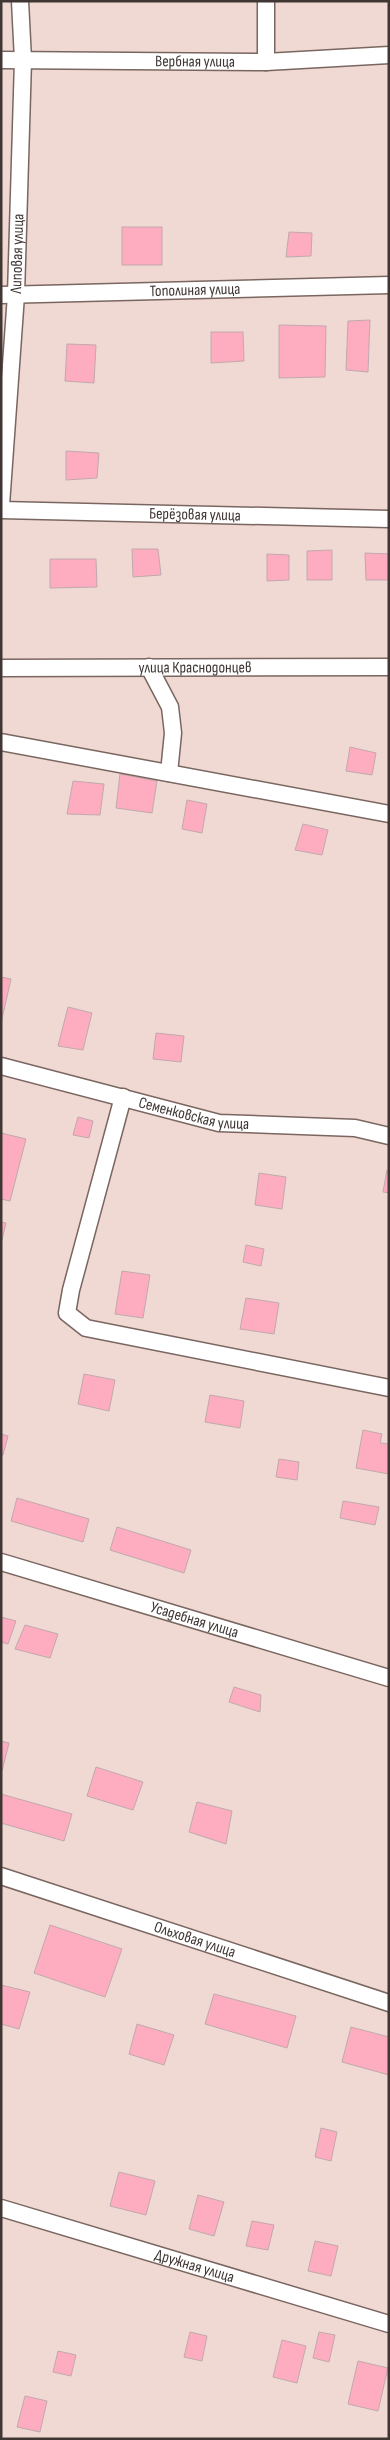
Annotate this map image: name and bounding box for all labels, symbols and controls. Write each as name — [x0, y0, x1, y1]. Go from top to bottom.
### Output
street label: Вербная улица — [155, 52, 235, 71]
street label: Липовая улица — [7, 213, 28, 295]
street label: Тополиная улица — [149, 279, 241, 301]
street label: Берёзовая улица — [149, 504, 241, 525]
street label: улица Краснодонцев — [138, 658, 252, 677]
street label: Семенковская улица — [137, 1093, 249, 1134]
street label: Усадебная улица — [148, 1598, 241, 1642]
street label: Ольховая улица — [152, 1917, 238, 1962]
street label: Дружная улица — [153, 2245, 237, 2287]

